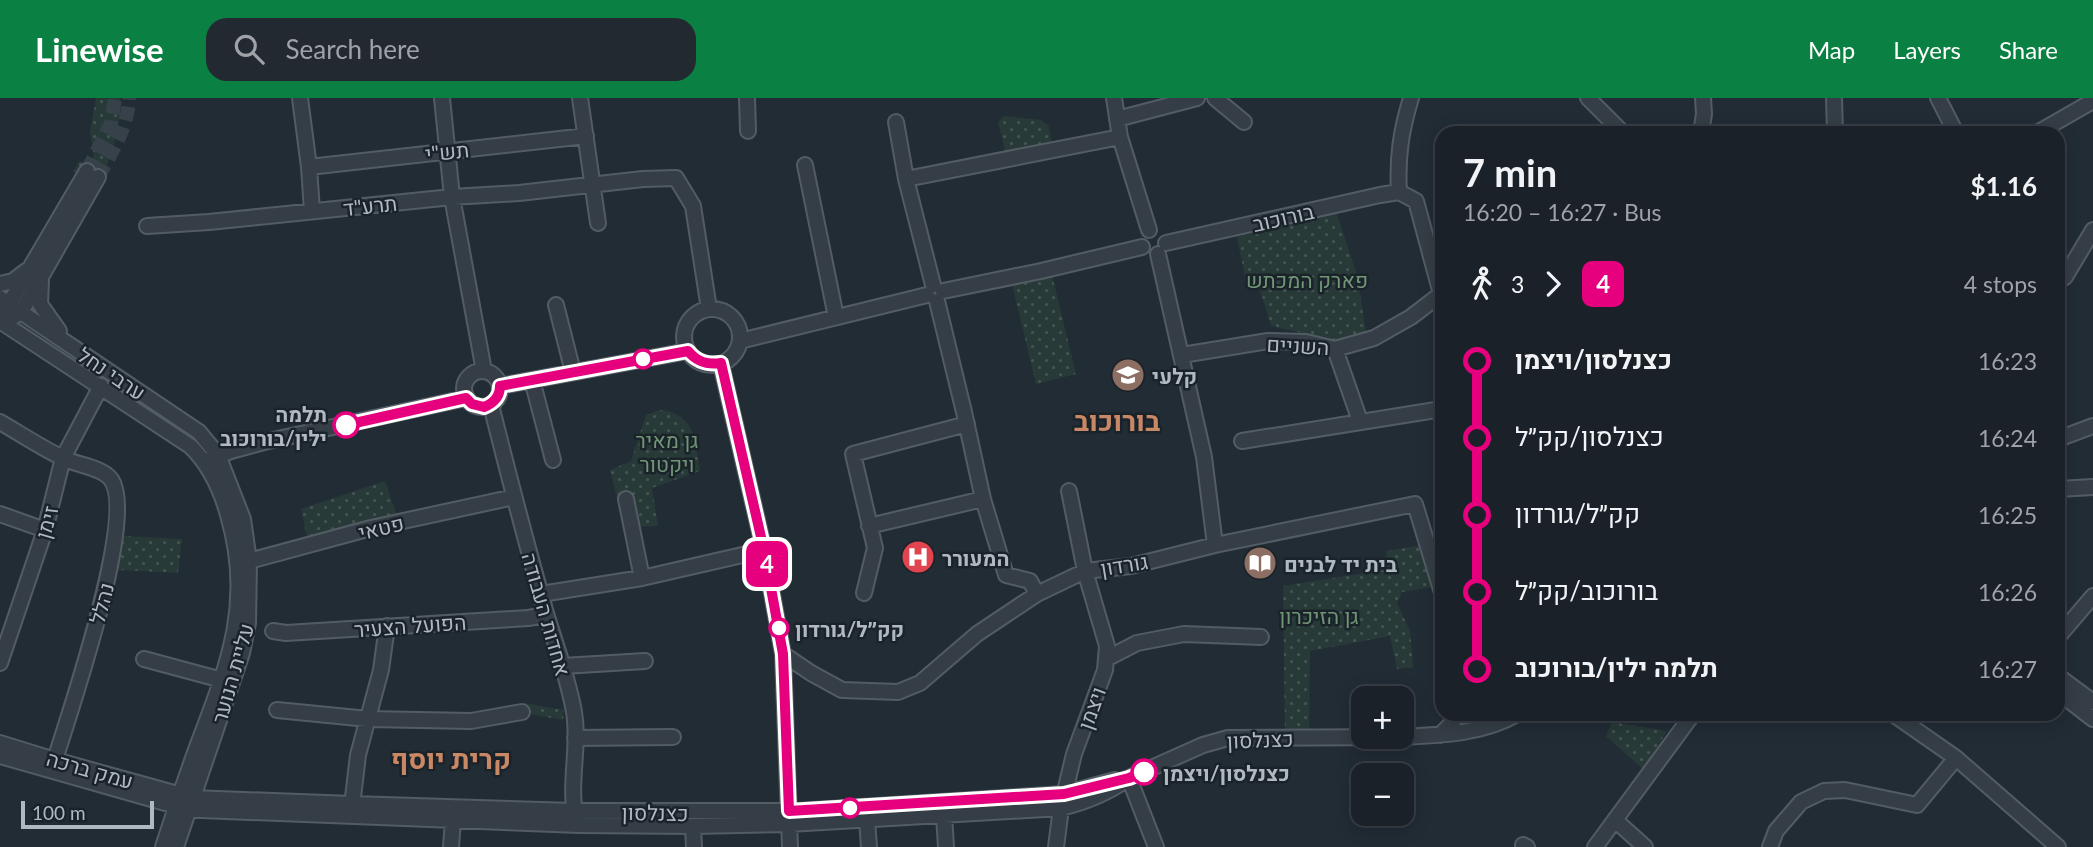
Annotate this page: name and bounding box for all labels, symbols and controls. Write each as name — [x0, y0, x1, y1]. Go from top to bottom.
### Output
search box — [206, 18, 696, 81]
text: Linewise — [35, 29, 164, 69]
icon: search — [230, 30, 268, 68]
text: Search here — [286, 33, 420, 65]
text: Map — [1808, 35, 1855, 64]
text: Layers — [1893, 35, 1961, 64]
text: Share — [1999, 35, 2058, 64]
street label: תש"י — [424, 136, 470, 166]
text: 7 min — [1463, 149, 1557, 195]
text: $1.16 — [1971, 170, 2037, 202]
street label: תרע"ד — [342, 190, 398, 220]
street label: בורוכוב — [1250, 198, 1316, 236]
text: 16:20 – 16:27 · Bus — [1463, 198, 1662, 226]
icon: walk — [1463, 265, 1501, 303]
icon: forward — [1534, 265, 1572, 303]
park label: פארק המכתש — [1246, 267, 1368, 292]
text: 4 — [1596, 269, 1610, 298]
text: 3 — [1511, 270, 1524, 298]
text: 4 stops — [1964, 270, 2037, 298]
street label: השניים — [1266, 331, 1330, 359]
street label: ערבי נחל — [73, 341, 151, 405]
text: כצנלסון/ויצמן — [1515, 343, 1672, 375]
text: 16:23 — [1978, 347, 2037, 375]
unlabelled marker — [633, 349, 653, 369]
school or university icon: קלעי — [1109, 356, 1147, 394]
place label: קלעי — [1152, 363, 1197, 388]
place label: תלמה ילין/בורוכוב — [220, 401, 327, 450]
district label: בורוכוב — [1074, 403, 1160, 437]
marker: תלמה ילין/בורוכוב — [333, 412, 359, 438]
text: כצנלסון/קק״ל — [1515, 420, 1664, 452]
text: 16:24 — [1978, 424, 2037, 452]
park label: גן מאיר ויקטור — [636, 427, 698, 476]
text: קק״ל/גורדון — [1515, 497, 1640, 529]
text: 16:25 — [1978, 501, 2037, 529]
street label: זימן — [29, 503, 63, 541]
street label: פטאי — [356, 510, 406, 544]
hospital icon: המעורר — [899, 538, 937, 576]
line badge: 4 — [744, 541, 790, 587]
library icon: בית יד לבנים — [1241, 544, 1279, 582]
place label: המעורר — [942, 545, 1010, 570]
street label: גורדון — [1098, 548, 1150, 580]
text: 4 — [760, 549, 774, 578]
street label: אחדות העבודה — [517, 550, 577, 678]
place label: בית יד לבנים — [1284, 551, 1398, 576]
text: בורוכוב/קק״ל — [1515, 574, 1658, 606]
text: 16:26 — [1978, 578, 2037, 606]
street label: נהלל — [84, 580, 118, 626]
park label: גן הזיכרון — [1279, 603, 1359, 628]
street label: הפועל הצעיר — [353, 609, 467, 641]
place label: קק״ל/גורדון — [795, 616, 904, 641]
marker: קק״ל/גורדון — [769, 618, 789, 638]
street label: עליית הנוער — [206, 620, 258, 726]
text: תלמה ילין/בורוכוב — [1515, 651, 1718, 683]
text: 16:27 — [1978, 655, 2037, 683]
street label: ויצמן — [1072, 683, 1110, 733]
map controls — [1351, 686, 1414, 826]
button: + — [1351, 686, 1414, 749]
street label: כצנלסון — [1226, 725, 1294, 753]
district label: קרית יוסף — [391, 741, 511, 775]
street label: עמק ברכה — [44, 745, 136, 793]
marker: כצנלסון/ויצמן — [1131, 759, 1157, 785]
place label: כצנלסון/ויצמן — [1163, 760, 1290, 785]
button: − — [1351, 763, 1414, 826]
scale bar — [21, 798, 154, 830]
unlabelled marker — [840, 798, 860, 818]
street label: כצנלסון — [621, 799, 689, 825]
text: 100 m — [32, 801, 86, 824]

